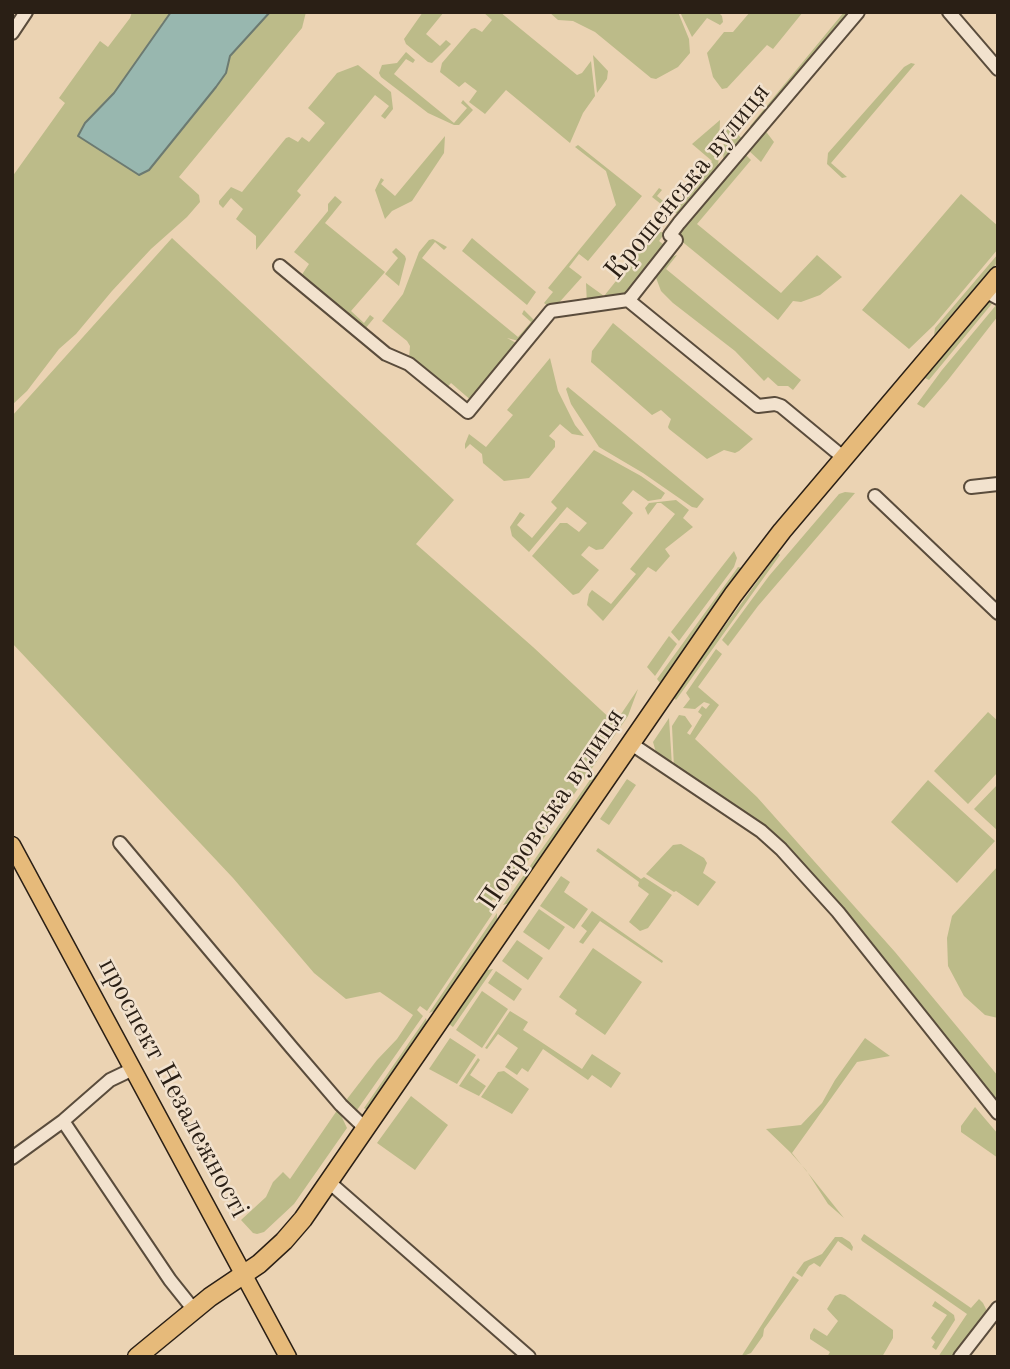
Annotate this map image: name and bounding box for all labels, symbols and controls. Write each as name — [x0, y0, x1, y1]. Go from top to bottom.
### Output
street label: Крошенська вулиця — [598, 77, 778, 287]
street label: Покровська вулиця — [472, 702, 632, 918]
street label: проспект Незалежності — [90, 952, 256, 1224]

